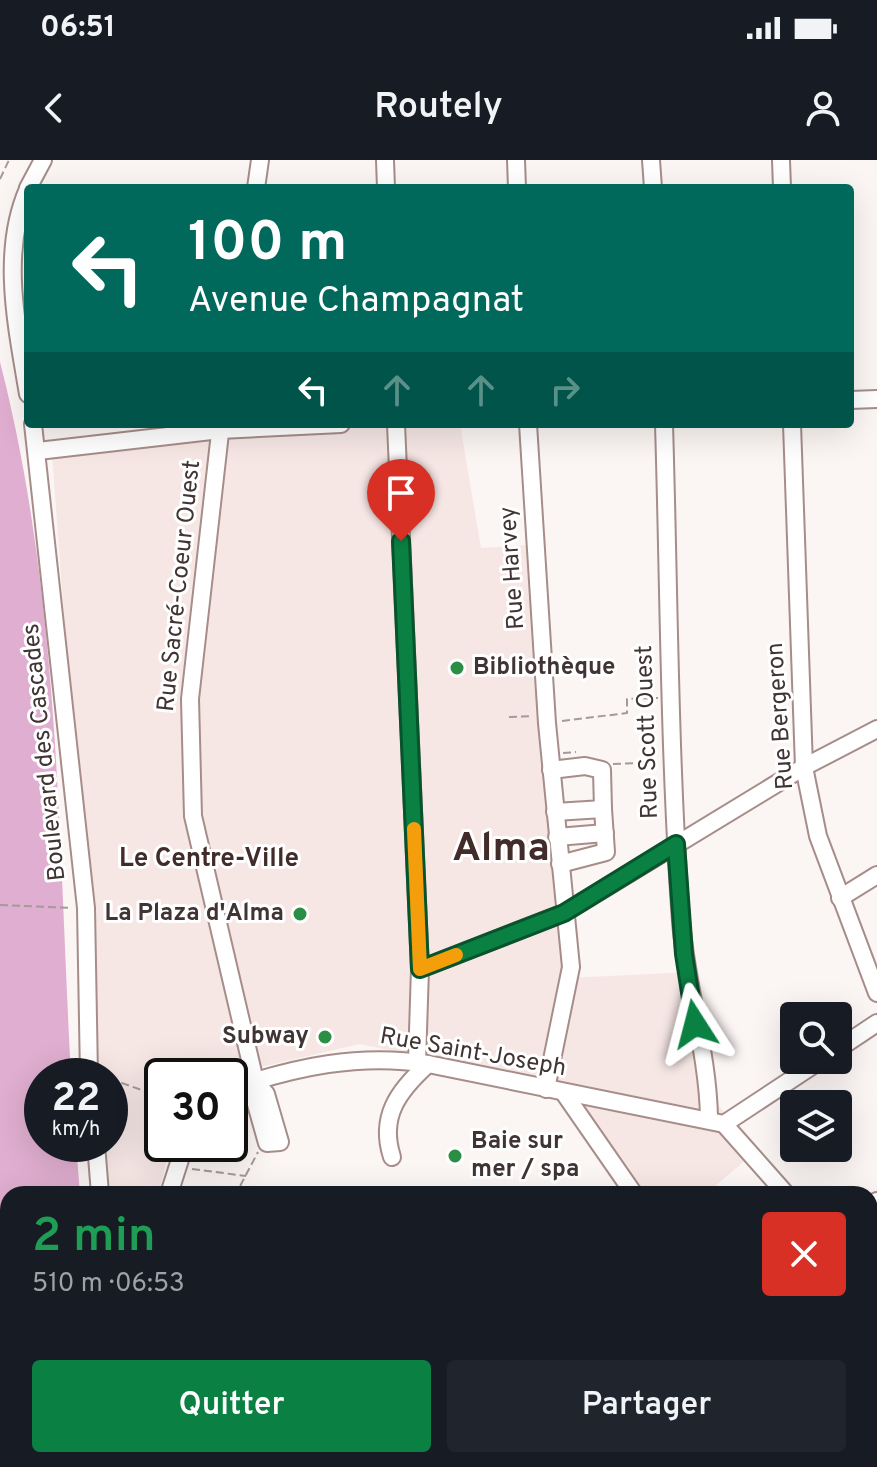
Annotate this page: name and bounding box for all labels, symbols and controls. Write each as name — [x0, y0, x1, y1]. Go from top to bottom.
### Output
text: 06:51 — [40, 10, 116, 47]
text: Routely — [374, 85, 503, 131]
icon: back — [32, 86, 76, 130]
icon: person — [801, 86, 845, 130]
text: 100 m — [188, 210, 347, 280]
icon: left — [56, 216, 160, 320]
text: Avenue Champagnat — [188, 279, 524, 325]
icon: left — [291, 368, 335, 412]
icon: ahead — [375, 368, 419, 412]
icon: ahead — [459, 368, 503, 412]
icon: right — [543, 368, 587, 412]
street label: Rue Sacré-Coeur Ouest — [152, 459, 208, 713]
pin — [367, 459, 435, 541]
icon: arrive — [379, 471, 423, 515]
street label: Rue Harvey — [494, 505, 532, 631]
street label: Boulevard des Cascades — [17, 622, 73, 882]
street label: Rue Bergeron — [761, 641, 801, 791]
street label: Rue Scott Ouest — [630, 645, 666, 819]
place label: Bibliothèque — [473, 653, 615, 683]
marker: Bibliothèque — [448, 659, 466, 677]
district label: Alma — [452, 825, 550, 875]
district label: Le Centre-Ville — [119, 843, 299, 876]
place label: La Plaza d'Alma — [105, 899, 284, 929]
marker: La Plaza d'Alma — [291, 905, 309, 923]
position arrow — [653, 982, 737, 1066]
map controls — [780, 1002, 852, 1162]
button: search — [780, 1002, 852, 1074]
place label: Subway — [222, 1022, 309, 1052]
street label: Rue Saint-Joseph — [378, 1022, 568, 1084]
marker: Subway — [316, 1028, 334, 1046]
speed limit sign: 30 — [144, 1058, 248, 1162]
text: 22 — [52, 1075, 100, 1125]
button: layers — [780, 1090, 852, 1162]
text: km/h — [52, 1117, 100, 1143]
place label: Baie sur mer / spa — [471, 1127, 579, 1185]
marker: Baie sur mer / spa — [446, 1147, 464, 1165]
text: 2 min — [32, 1208, 156, 1268]
button: close — [762, 1212, 846, 1296]
text: 510 m · 06:53 — [32, 1268, 185, 1301]
button: Quitter — [32, 1360, 431, 1452]
button: Partager — [447, 1360, 846, 1452]

